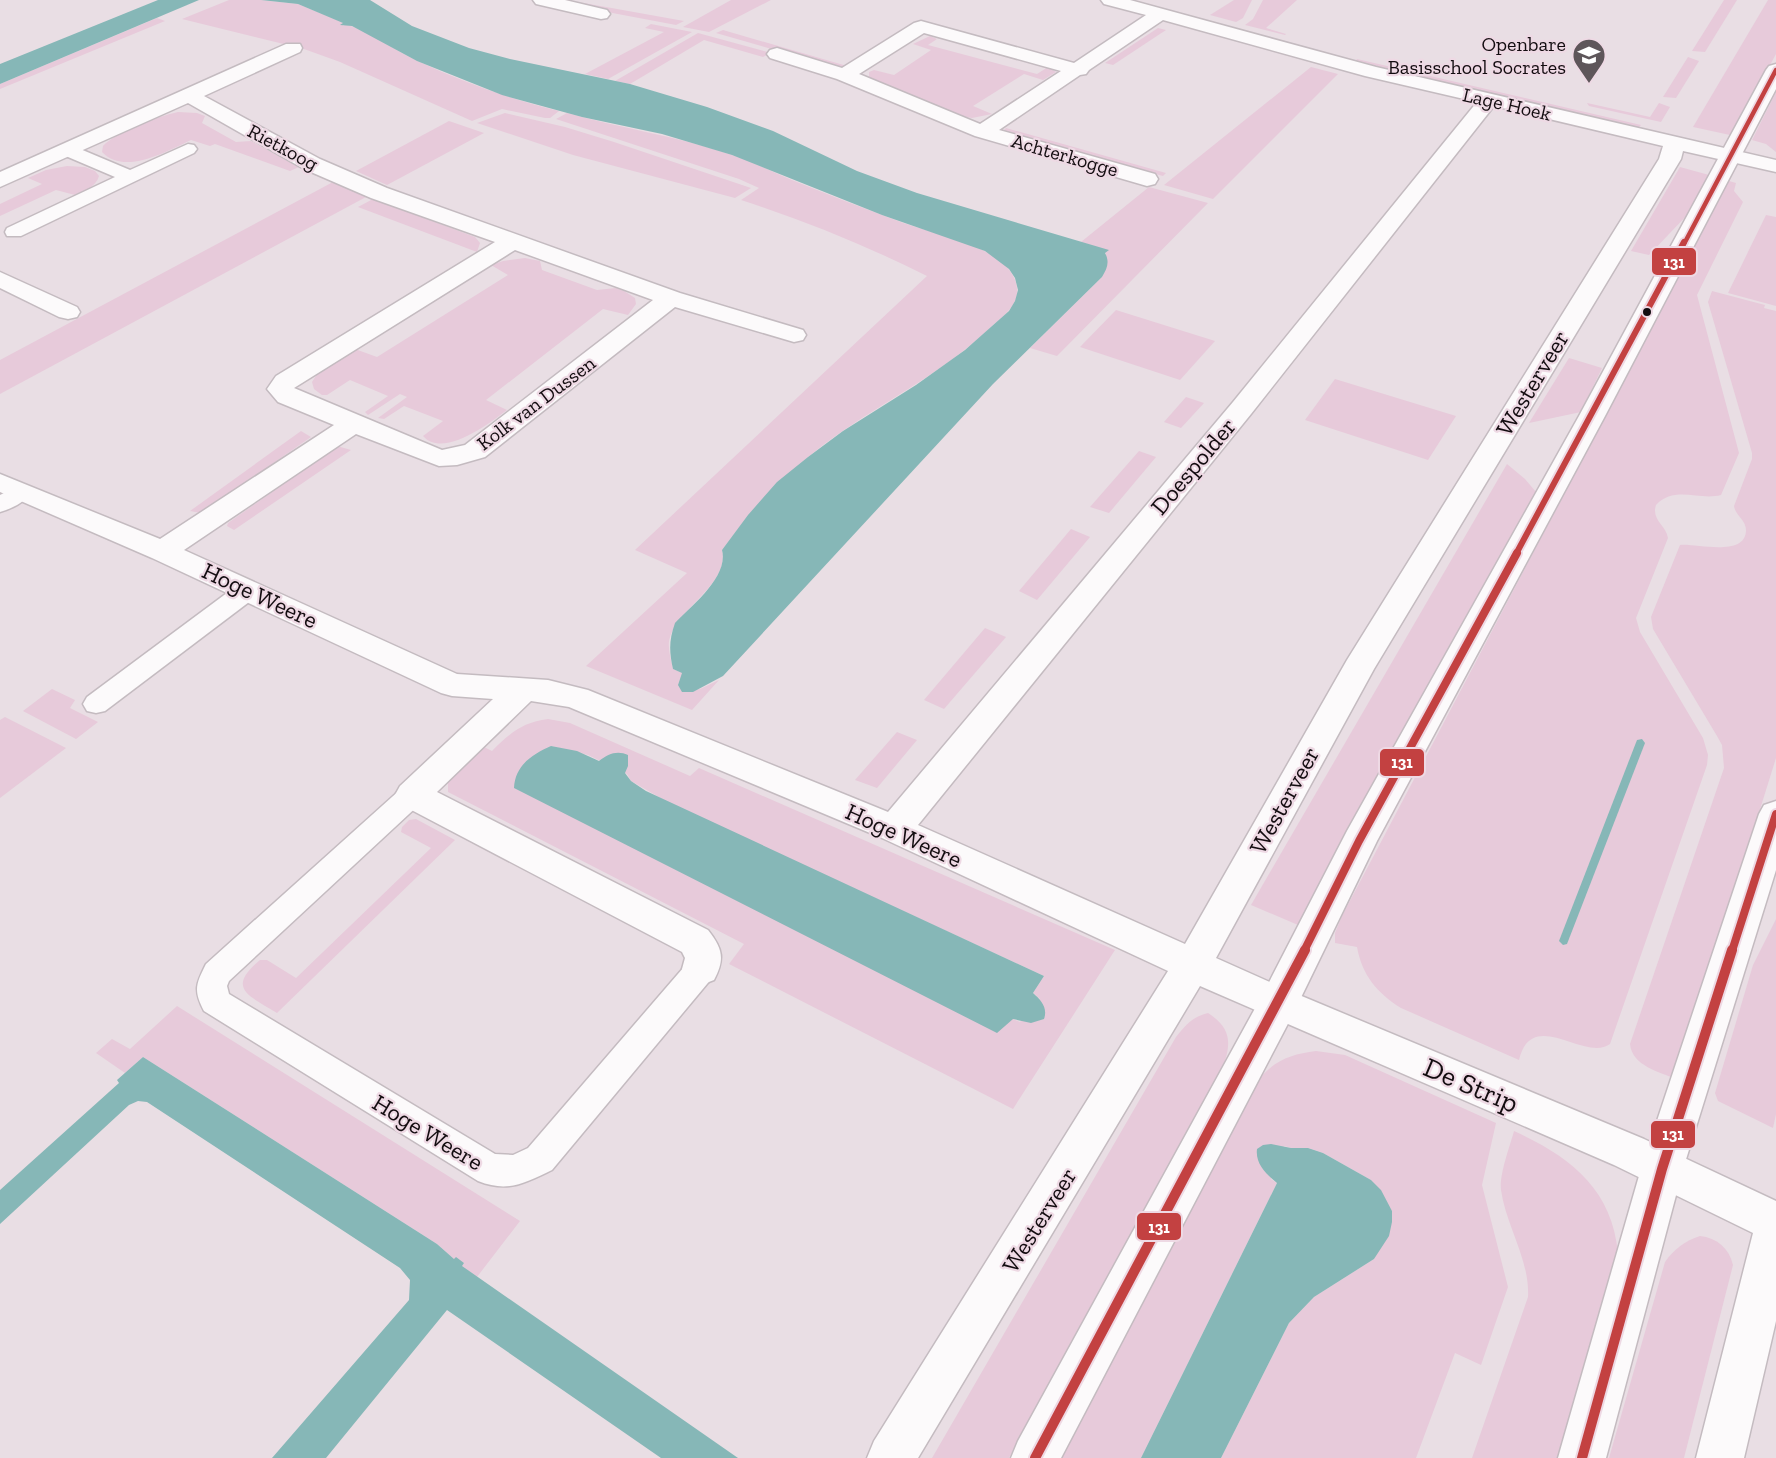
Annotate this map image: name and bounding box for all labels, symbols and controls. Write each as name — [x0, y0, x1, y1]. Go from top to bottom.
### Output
place label: Openbare Basisschool Socrates — [1388, 32, 1566, 79]
school or university icon: Openbare Basisschool Socrates — [1571, 37, 1607, 84]
street label: Lage Hoek — [1460, 82, 1554, 126]
street label: Rietkoog — [244, 118, 322, 176]
street label: Achterkogge — [1009, 128, 1121, 182]
line badge: 131 — [1651, 247, 1697, 276]
text: 131 — [1663, 253, 1685, 272]
unlabelled marker — [1641, 306, 1653, 318]
street label: Westerveer — [1489, 325, 1575, 441]
street label: Kolk van Dussen — [472, 350, 600, 455]
street label: Doespolder — [1144, 412, 1242, 520]
street label: Hoge Weere — [198, 556, 322, 634]
street label: Westerveer — [1243, 741, 1325, 859]
line badge: 131 — [1379, 748, 1425, 777]
text: 131 — [1391, 753, 1413, 772]
street label: Hoge Weere — [841, 796, 967, 874]
street label: De Strip — [1419, 1050, 1523, 1120]
street label: Hoge Weere — [367, 1088, 489, 1176]
line badge: 131 — [1650, 1120, 1696, 1149]
text: 131 — [1662, 1125, 1684, 1144]
street label: Westerveer — [995, 1162, 1083, 1278]
line badge: 131 — [1136, 1212, 1182, 1241]
text: 131 — [1148, 1218, 1170, 1237]

